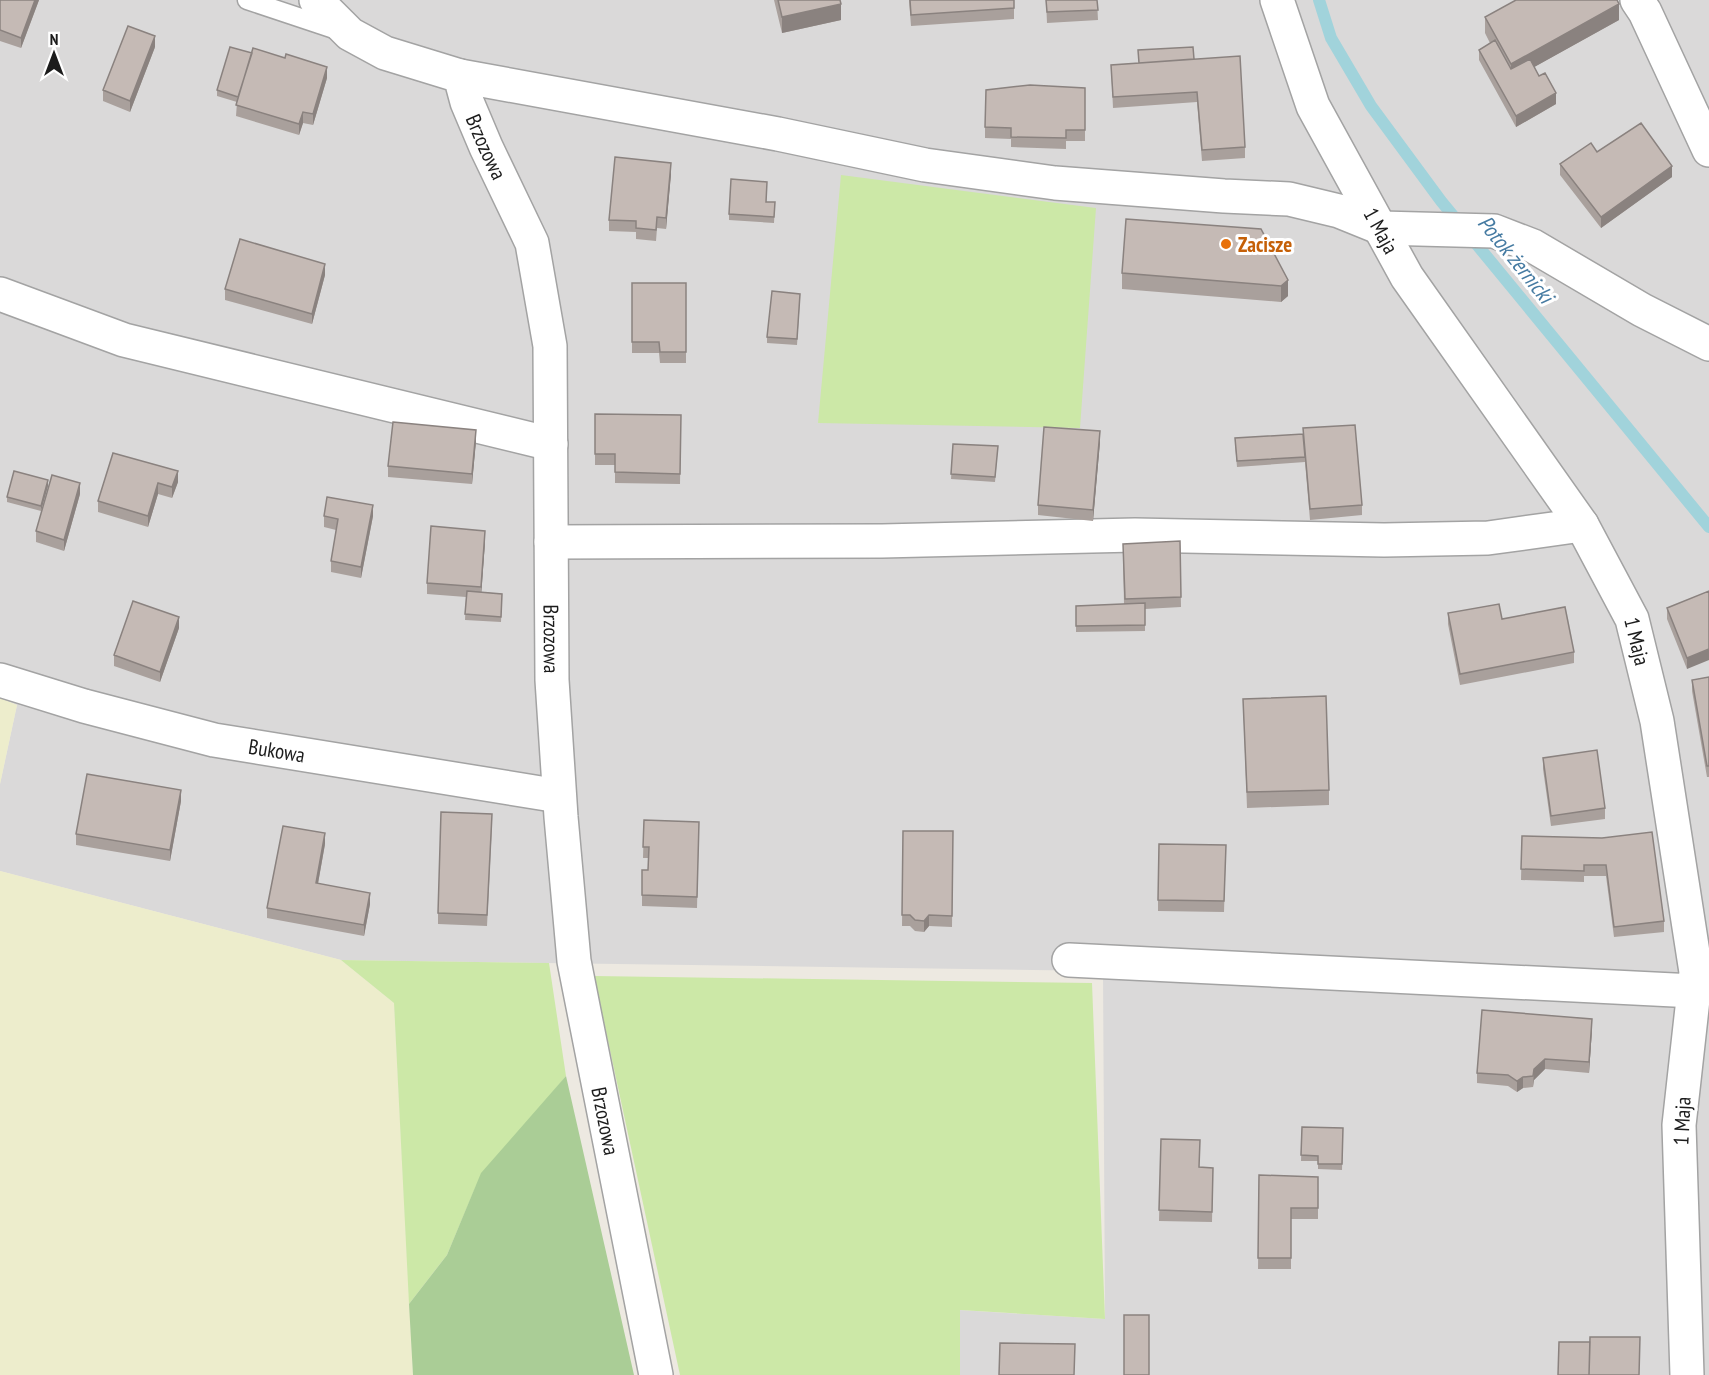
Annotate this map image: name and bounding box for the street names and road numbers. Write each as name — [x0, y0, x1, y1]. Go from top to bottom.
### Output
street label: Brzozowa — [460, 110, 513, 184]
street label: 1 Maja — [1358, 203, 1405, 258]
street label: Brzozowa — [538, 604, 565, 673]
street label: 1 Maja — [1619, 614, 1656, 668]
street label: Bukowa — [247, 732, 307, 768]
street label: Brzozowa — [586, 1084, 626, 1157]
street label: 1 Maja — [1667, 1096, 1697, 1146]

